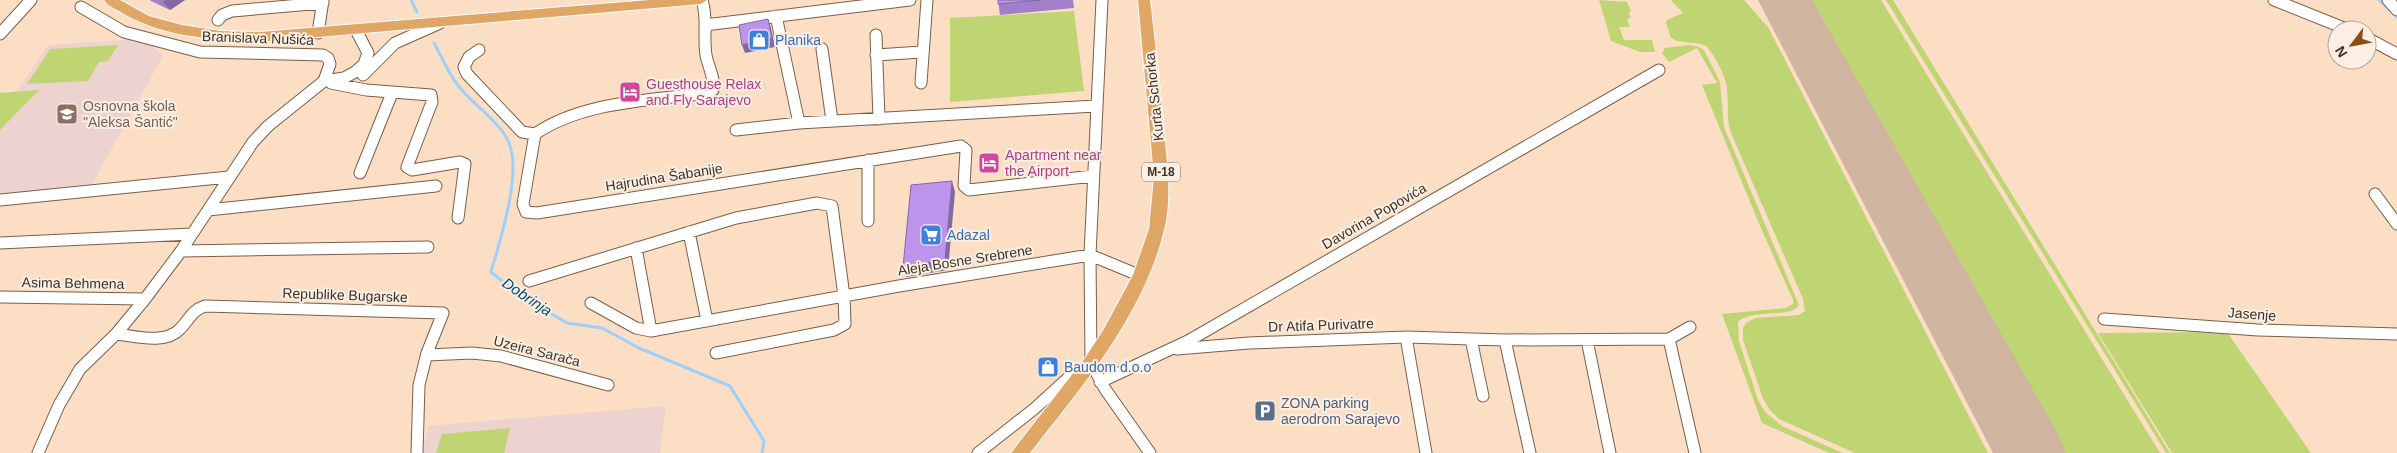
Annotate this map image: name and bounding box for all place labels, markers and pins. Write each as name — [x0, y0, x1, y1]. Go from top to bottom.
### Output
shop icon: Planika — [747, 28, 771, 52]
place label: Planika — [775, 32, 821, 48]
place label: Guesthouse Relax and Fly Sarajevo — [646, 76, 761, 108]
hotel icon: Guesthouse Relax and Fly Sarajevo — [618, 80, 642, 104]
place label: Osnovna škola "Aleksa Šantić" — [83, 98, 178, 130]
school or university icon: Osnovna škola "Aleksa Šantić" — [55, 102, 79, 126]
place label: Apartment near the Airport — [1005, 147, 1102, 179]
hotel icon: Apartment near the Airport — [977, 151, 1001, 175]
supermarket icon: Adazal — [919, 223, 943, 247]
place label: Adazal — [947, 227, 990, 243]
shop icon: Baudom d.o.o — [1036, 355, 1060, 379]
place label: Baudom d.o.o — [1064, 359, 1151, 375]
place label: ZONA parking aerodrom Sarajevo — [1281, 395, 1400, 427]
parking icon: ZONA parking aerodrom Sarajevo — [1253, 399, 1277, 423]

